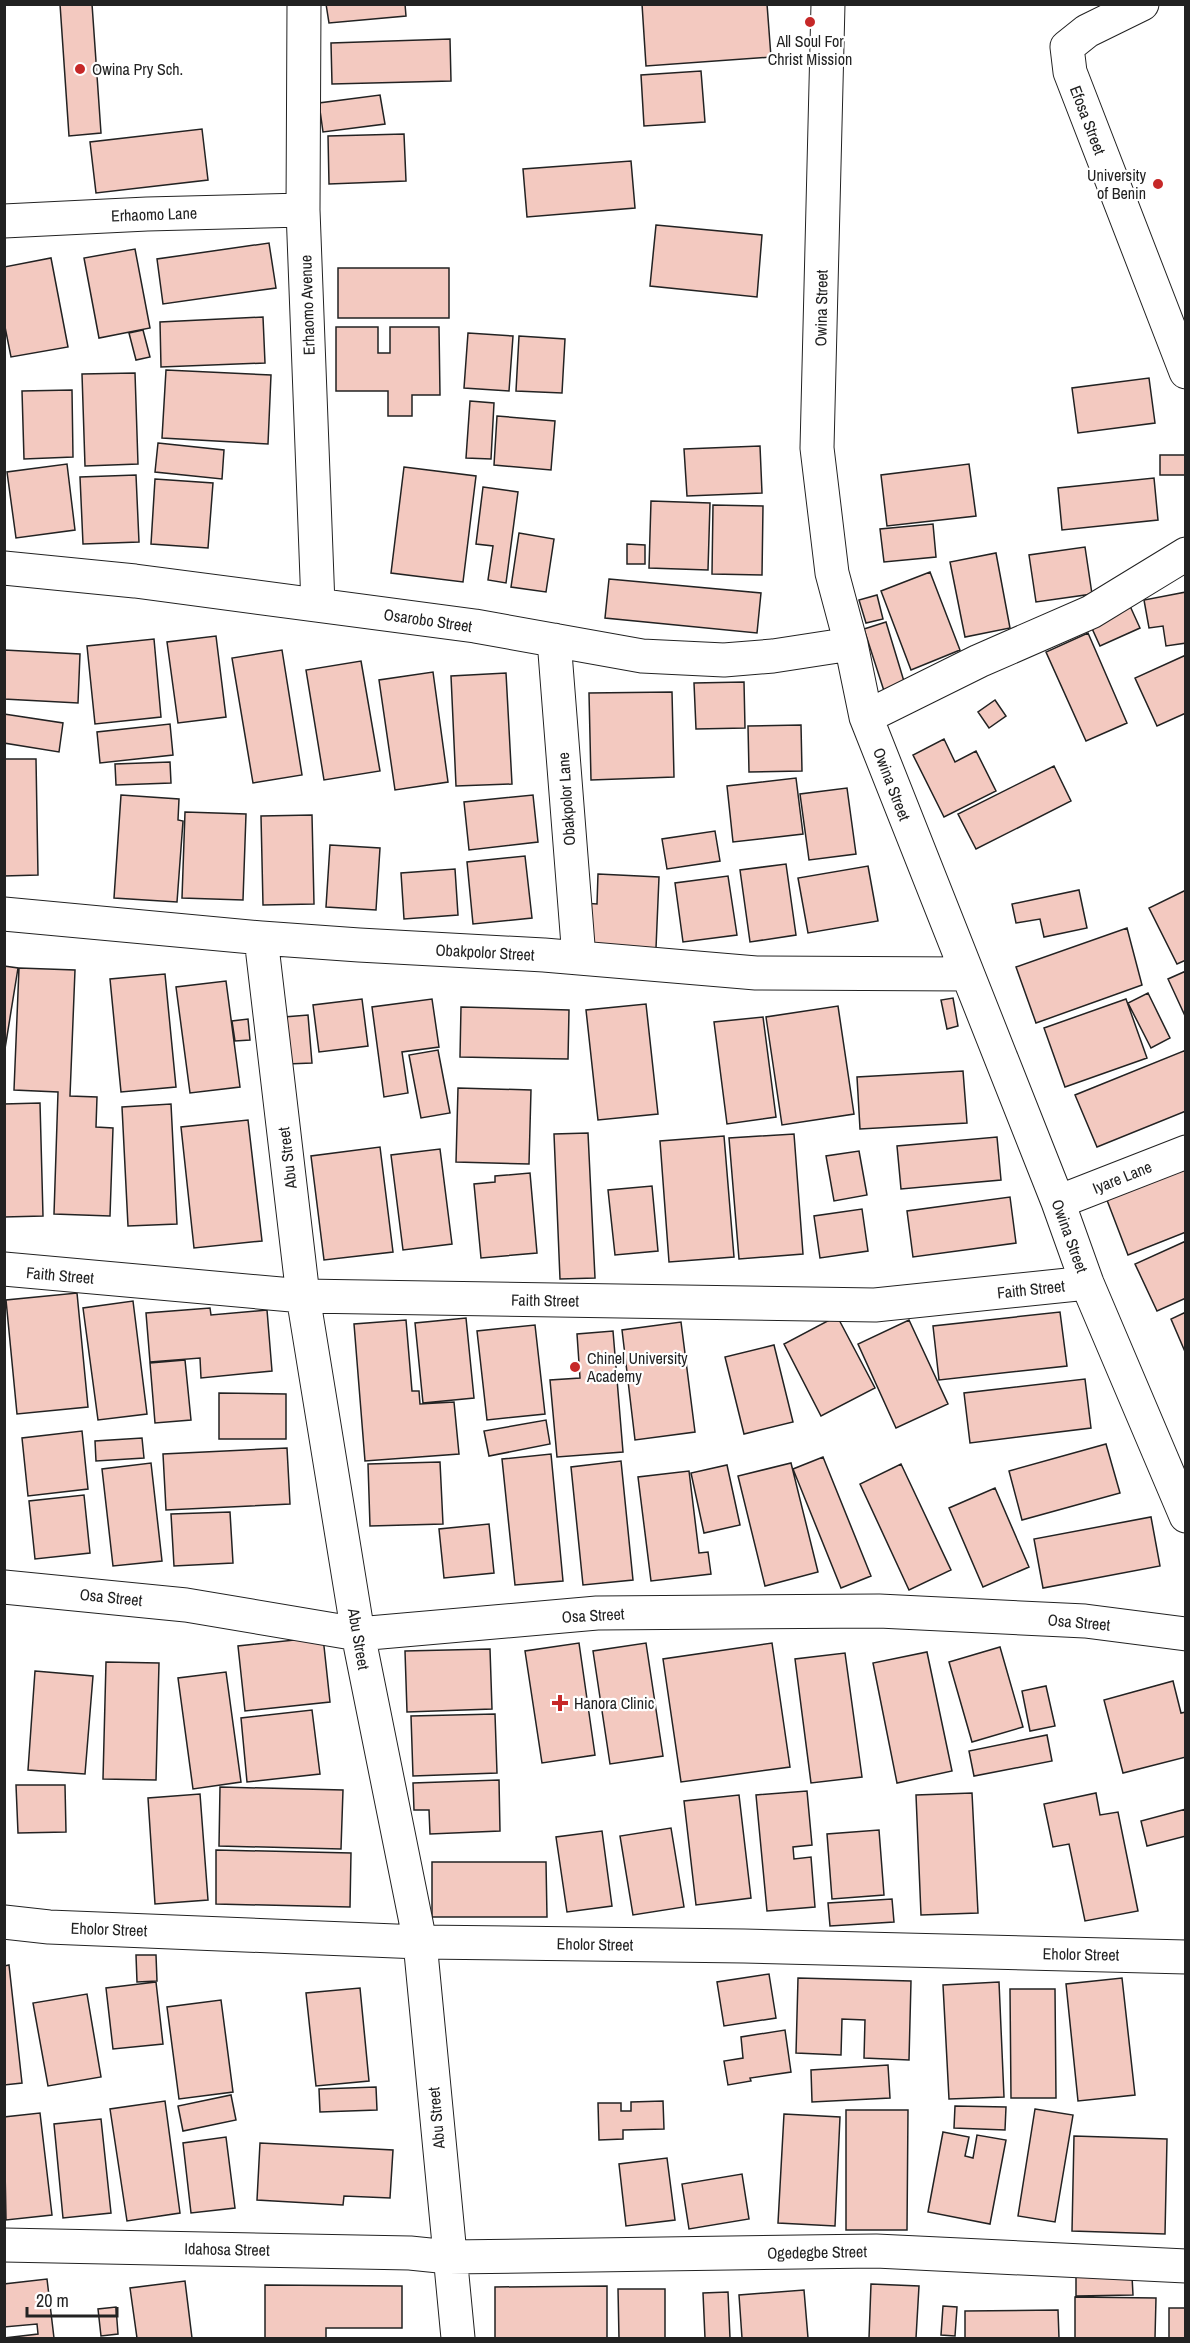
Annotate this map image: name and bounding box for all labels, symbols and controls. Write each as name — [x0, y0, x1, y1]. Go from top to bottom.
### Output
marker: All Soul For Christ Mission — [803, 15, 817, 29]
place label: All Soul For Christ Mission — [768, 30, 852, 70]
place label: Owina Pry Sch. — [92, 58, 183, 80]
marker: Owina Pry Sch. — [73, 62, 87, 76]
street label: Efosa Street — [1065, 82, 1111, 158]
place label: University of Benin — [1087, 164, 1146, 204]
marker: University of Benin — [1151, 177, 1165, 191]
street label: Erhaomo Lane — [111, 202, 197, 226]
street label: Erhaomo Avenue — [294, 254, 320, 356]
street label: Owina Street — [809, 269, 833, 346]
street label: Osarobo Street — [382, 603, 474, 637]
street label: Owina Street — [868, 744, 916, 824]
street label: Obakpolor Lane — [552, 752, 580, 846]
street label: Obakpolor Street — [435, 938, 535, 966]
street label: Abu Street — [272, 1126, 302, 1191]
street label: Iyare Lane — [1089, 1155, 1155, 1199]
street label: Owina Street — [1047, 1196, 1094, 1276]
street label: Faith Street — [25, 1261, 95, 1289]
street label: Faith Street — [996, 1274, 1066, 1303]
street label: Faith Street — [511, 1288, 579, 1312]
place label: Chinel University Academy — [586, 1347, 688, 1387]
marker: Chinel University Academy — [568, 1360, 582, 1374]
street label: Osa Street — [79, 1583, 144, 1611]
street label: Osa Street — [561, 1602, 625, 1628]
street label: Abu Street — [343, 1606, 375, 1672]
street label: Osa Street — [1047, 1608, 1112, 1636]
place label: Hanora Clinic — [574, 1692, 655, 1714]
marker: Hanora Clinic — [551, 1694, 569, 1712]
street label: Eholor Street — [70, 1917, 148, 1941]
street label: Eholor Street — [557, 1932, 634, 1956]
street label: Eholor Street — [1043, 1942, 1120, 1966]
street label: Abu Street — [422, 2086, 450, 2151]
street label: Idahosa Street — [184, 2237, 270, 2261]
street label: Ogedegbe Street — [767, 2240, 868, 2264]
scale bar — [27, 2280, 117, 2318]
text: 20 m — [36, 2288, 69, 2313]

